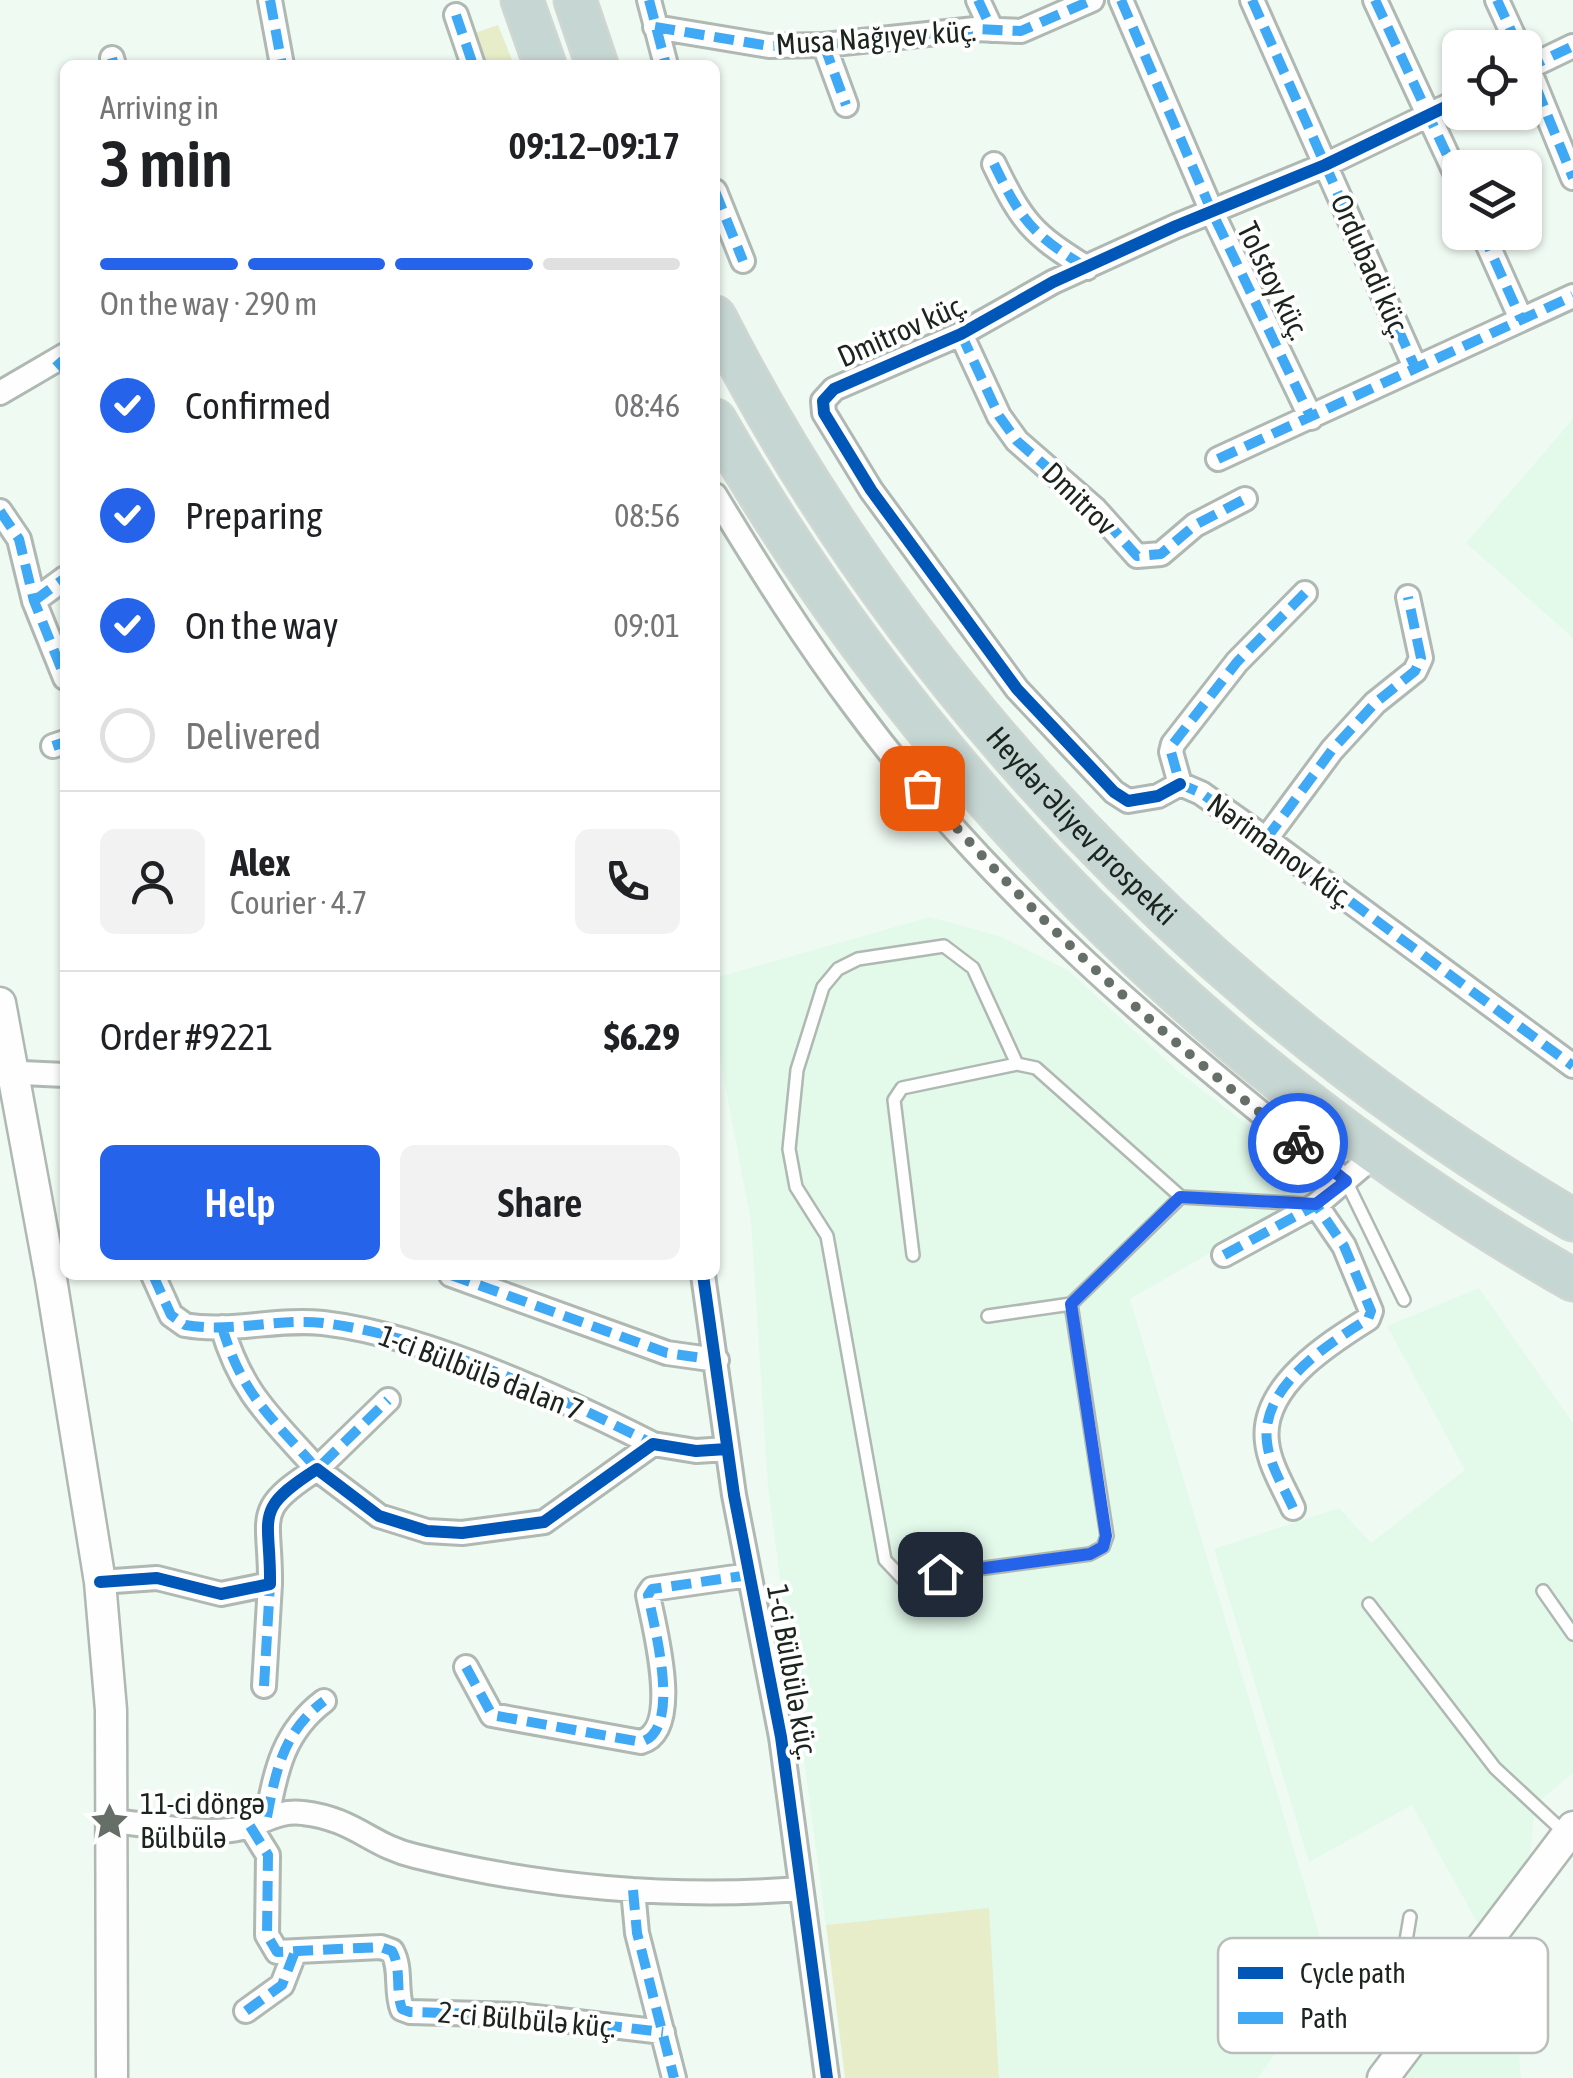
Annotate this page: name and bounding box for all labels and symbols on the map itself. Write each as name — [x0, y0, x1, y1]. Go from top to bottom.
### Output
street label: Musa Nağıyev küç. — [775, 13, 977, 61]
street label: Ordubadi küç. — [1324, 189, 1417, 342]
street label: Tolstoy küç. — [1231, 216, 1317, 345]
street label: Dmitrov küç. — [832, 287, 971, 374]
street label: Dmitrov — [1036, 455, 1123, 541]
street label: Heydər Əliyev prospekti — [980, 720, 1184, 932]
pin — [880, 746, 965, 831]
street label: Nərimanov küç. — [1201, 786, 1360, 914]
courier — [1248, 1093, 1348, 1193]
street label: 1-ci Bülbülə dalan 7 — [375, 1318, 588, 1427]
pin — [898, 1532, 983, 1617]
street label: 1-ci Bülbülə küç. — [761, 1582, 825, 1762]
place label: 11-ci döngə Bülbülə — [140, 1786, 265, 1854]
place icon: 11-ci döngə Bülbülə — [89, 1800, 131, 1842]
legend — [1218, 1938, 1548, 2053]
text: Cycle path — [1300, 1957, 1406, 1989]
street label: 2-ci Bülbülə küç. — [437, 1994, 618, 2044]
text: Path — [1300, 2002, 1348, 2034]

